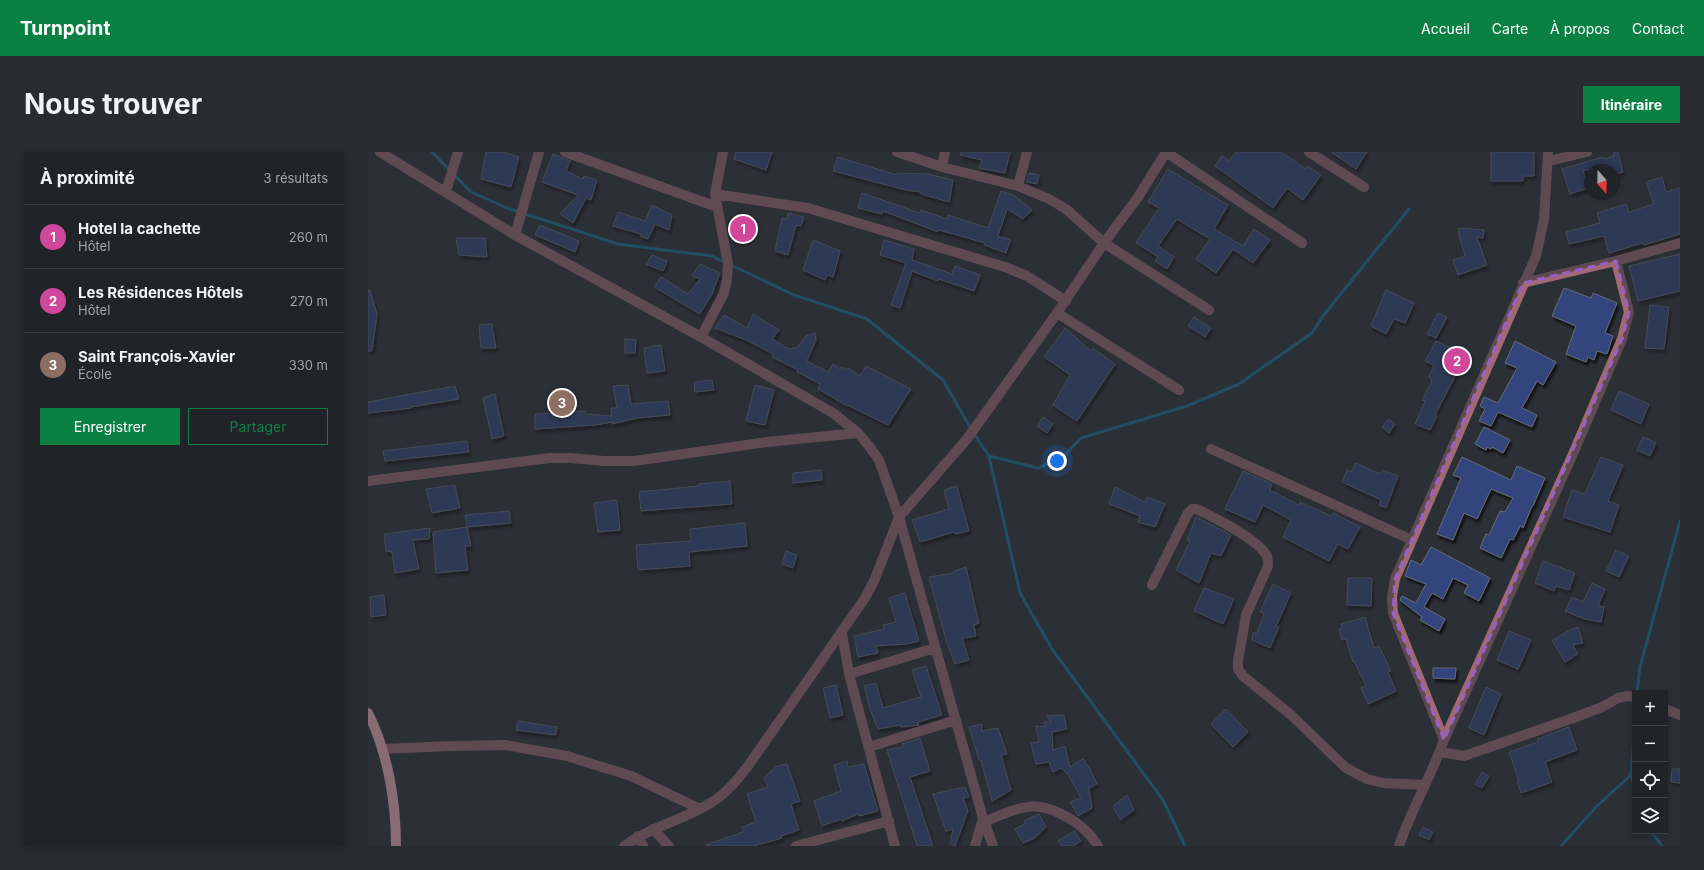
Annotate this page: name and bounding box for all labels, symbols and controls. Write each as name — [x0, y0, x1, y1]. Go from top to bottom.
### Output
text: Turnpoint — [20, 17, 110, 40]
text: Accueil — [1421, 20, 1470, 37]
text: Carte — [1492, 20, 1528, 37]
text: À propos — [1550, 20, 1610, 37]
text: Contact — [1632, 20, 1684, 37]
button: Itinéraire — [1583, 86, 1680, 123]
text: Nous trouver — [24, 87, 202, 121]
north arrow — [1584, 164, 1620, 200]
text: À proximité — [40, 168, 135, 188]
text: 3 résultats — [264, 170, 328, 186]
pin: 1 — [730, 214, 756, 244]
text: Hotel la cachette — [78, 219, 201, 238]
text: 1 — [50, 229, 56, 245]
text: 260 m — [289, 229, 328, 245]
text: Hôtel — [78, 238, 110, 254]
text: Les Résidences Hôtels — [78, 283, 243, 302]
text: 2 — [49, 293, 57, 309]
text: 270 m — [290, 293, 328, 309]
text: Hôtel — [78, 302, 110, 318]
pin: 2 — [1444, 346, 1470, 376]
text: Saint François-Xavier — [78, 347, 235, 366]
text: 3 — [49, 357, 57, 373]
text: 330 m — [289, 357, 328, 373]
text: École — [78, 366, 112, 382]
pin: 3 — [549, 388, 575, 418]
button: Enregistrer — [40, 408, 180, 445]
button: Partager — [188, 408, 328, 445]
your location — [1047, 451, 1067, 471]
map controls — [1632, 690, 1668, 834]
button: + — [1632, 690, 1668, 726]
button: − — [1632, 726, 1668, 762]
button: locate — [1632, 762, 1668, 798]
button: layers — [1632, 798, 1668, 834]

